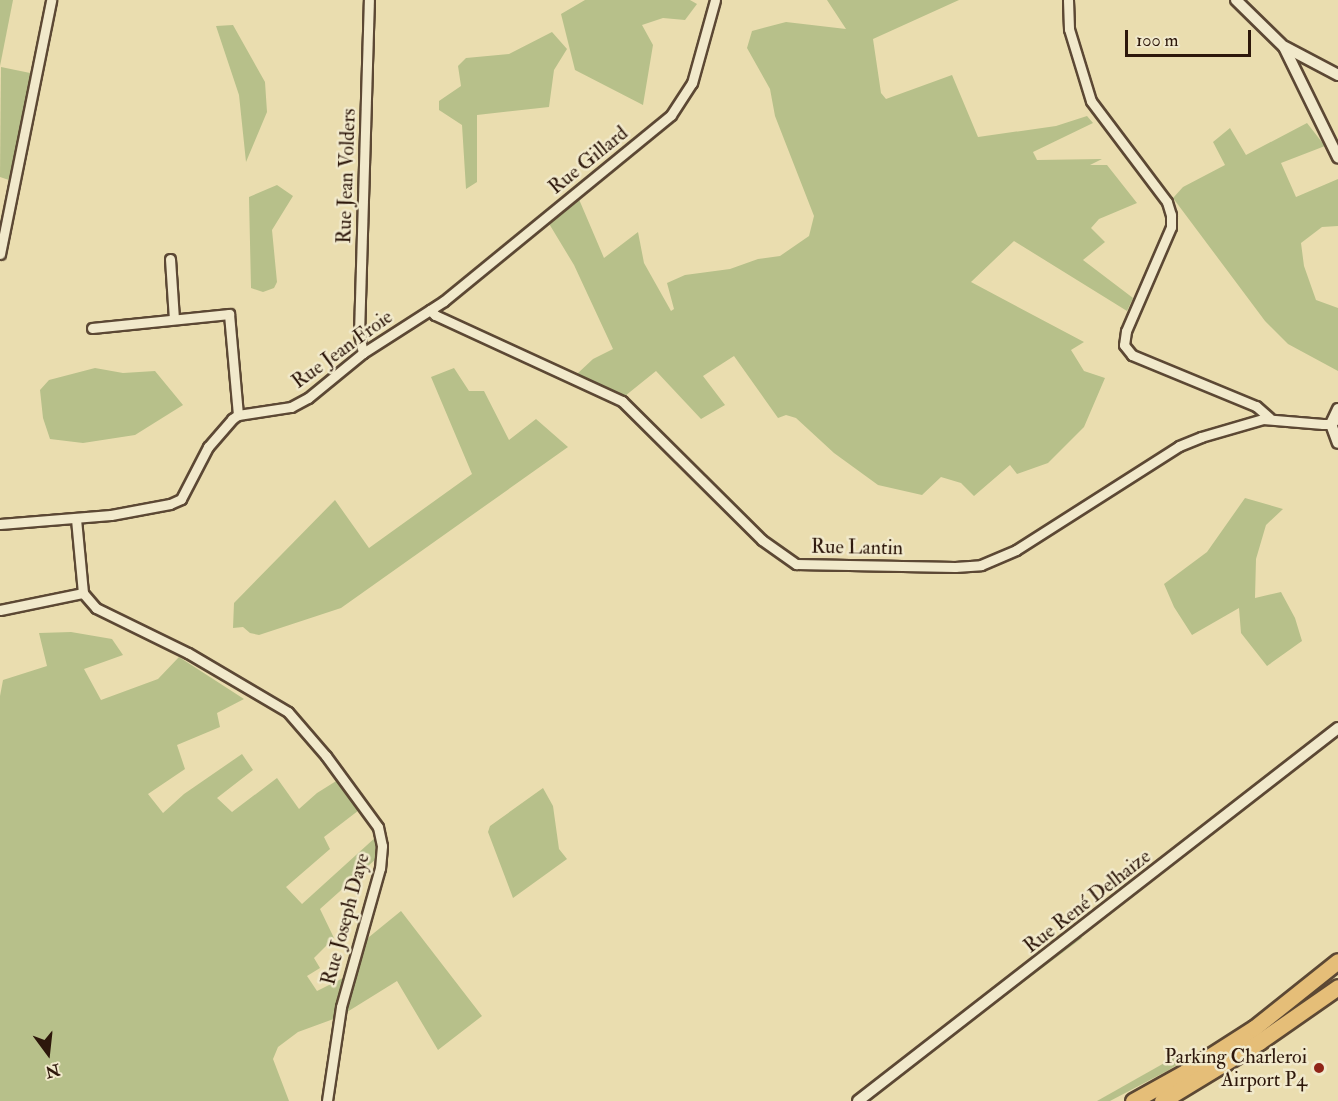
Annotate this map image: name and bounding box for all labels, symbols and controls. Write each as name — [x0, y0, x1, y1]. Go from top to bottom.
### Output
scale bar — [1128, 18, 1254, 56]
text: 100 m — [1136, 29, 1179, 52]
street label: Rue Jean Volders — [332, 108, 360, 244]
street label: Rue Gillard — [544, 121, 632, 199]
street label: Rue Jean Froie — [287, 304, 397, 394]
street label: Rue Lantin — [811, 534, 903, 560]
street label: Rue René Delhaize — [1019, 844, 1155, 958]
street label: Rue Joseph Daye — [316, 850, 374, 988]
north arrow — [18, 1023, 78, 1083]
place label: Parking Charleroi Airport P4 — [1164, 1044, 1307, 1091]
text: N — [43, 1059, 62, 1082]
marker: Parking Charleroi Airport P4 — [1312, 1061, 1326, 1075]

